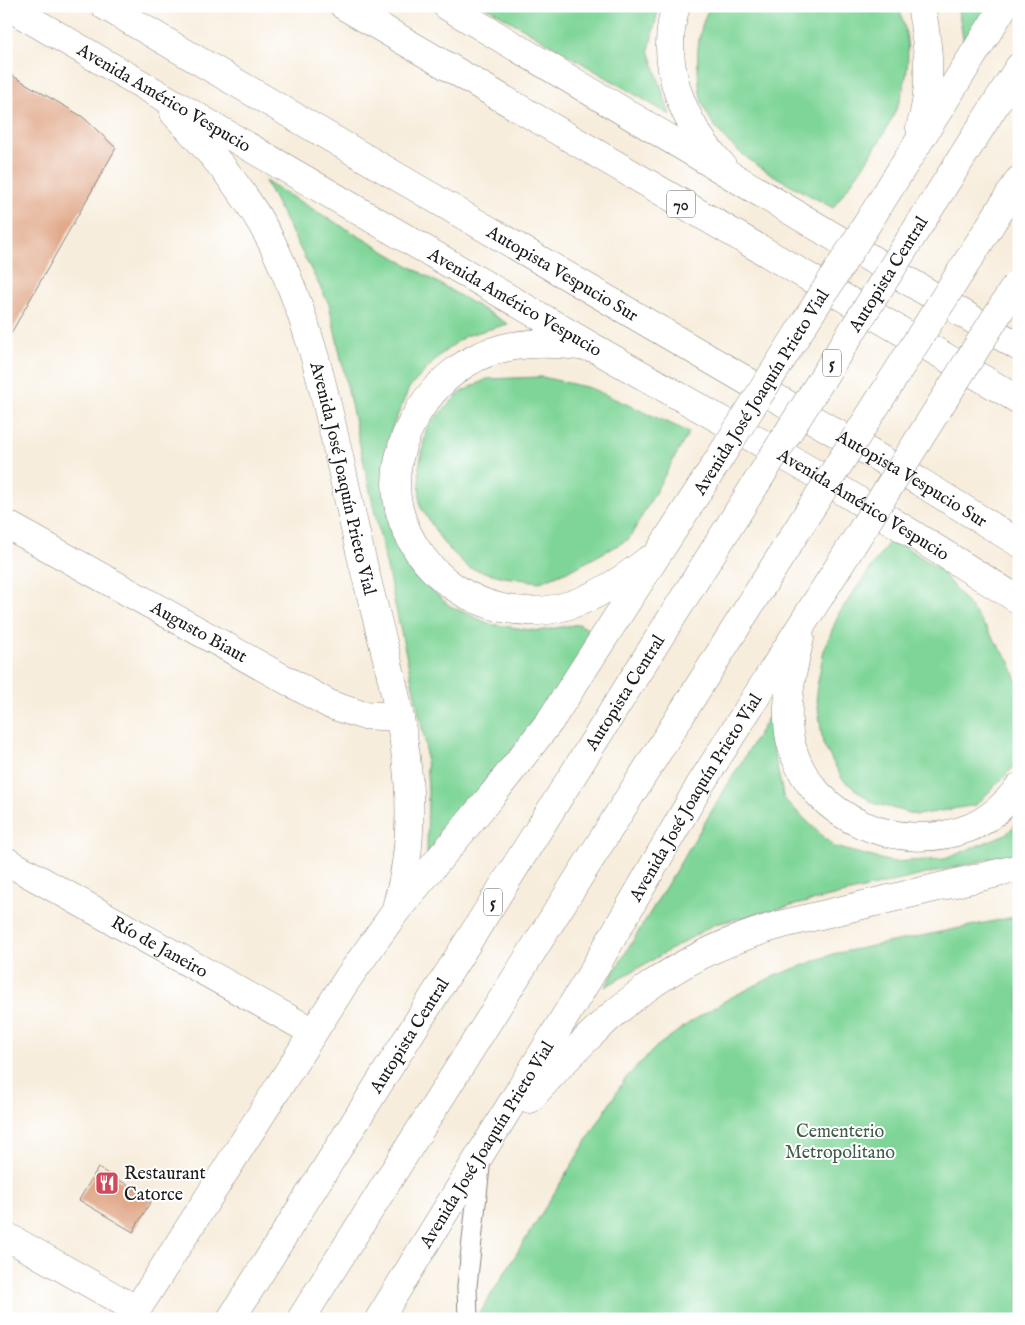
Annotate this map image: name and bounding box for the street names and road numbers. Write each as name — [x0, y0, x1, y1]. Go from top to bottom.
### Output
street label: Avenida Américo Vespucio — [72, 39, 255, 159]
road number: 70 — [667, 190, 695, 218]
street label: Autopista Central — [844, 213, 934, 338]
street label: Autopista Vespucio Sur — [481, 221, 642, 328]
street label: Avenida Américo Vespucio — [422, 243, 606, 363]
street label: Avenida José Joaquín Prieto Vial — [689, 285, 835, 501]
road number: 5 — [823, 349, 841, 376]
street label: Avenida José Joaquín Prieto Vial — [303, 358, 380, 598]
street label: Autopista Vespucio Sur — [831, 425, 991, 534]
street label: Avenida Américo Vespucio — [772, 444, 953, 567]
street label: Augusto Biaut — [145, 596, 251, 669]
street label: Autopista Central — [580, 631, 671, 756]
street label: Avenida José Joaquín Prieto Vial — [625, 690, 768, 907]
road number: 5 — [484, 889, 502, 916]
street label: Río de Janeiro — [106, 912, 212, 984]
street label: Autopista Central — [365, 974, 455, 1099]
street label: Avenida José Joaquín Prieto Vial — [415, 1037, 560, 1254]

